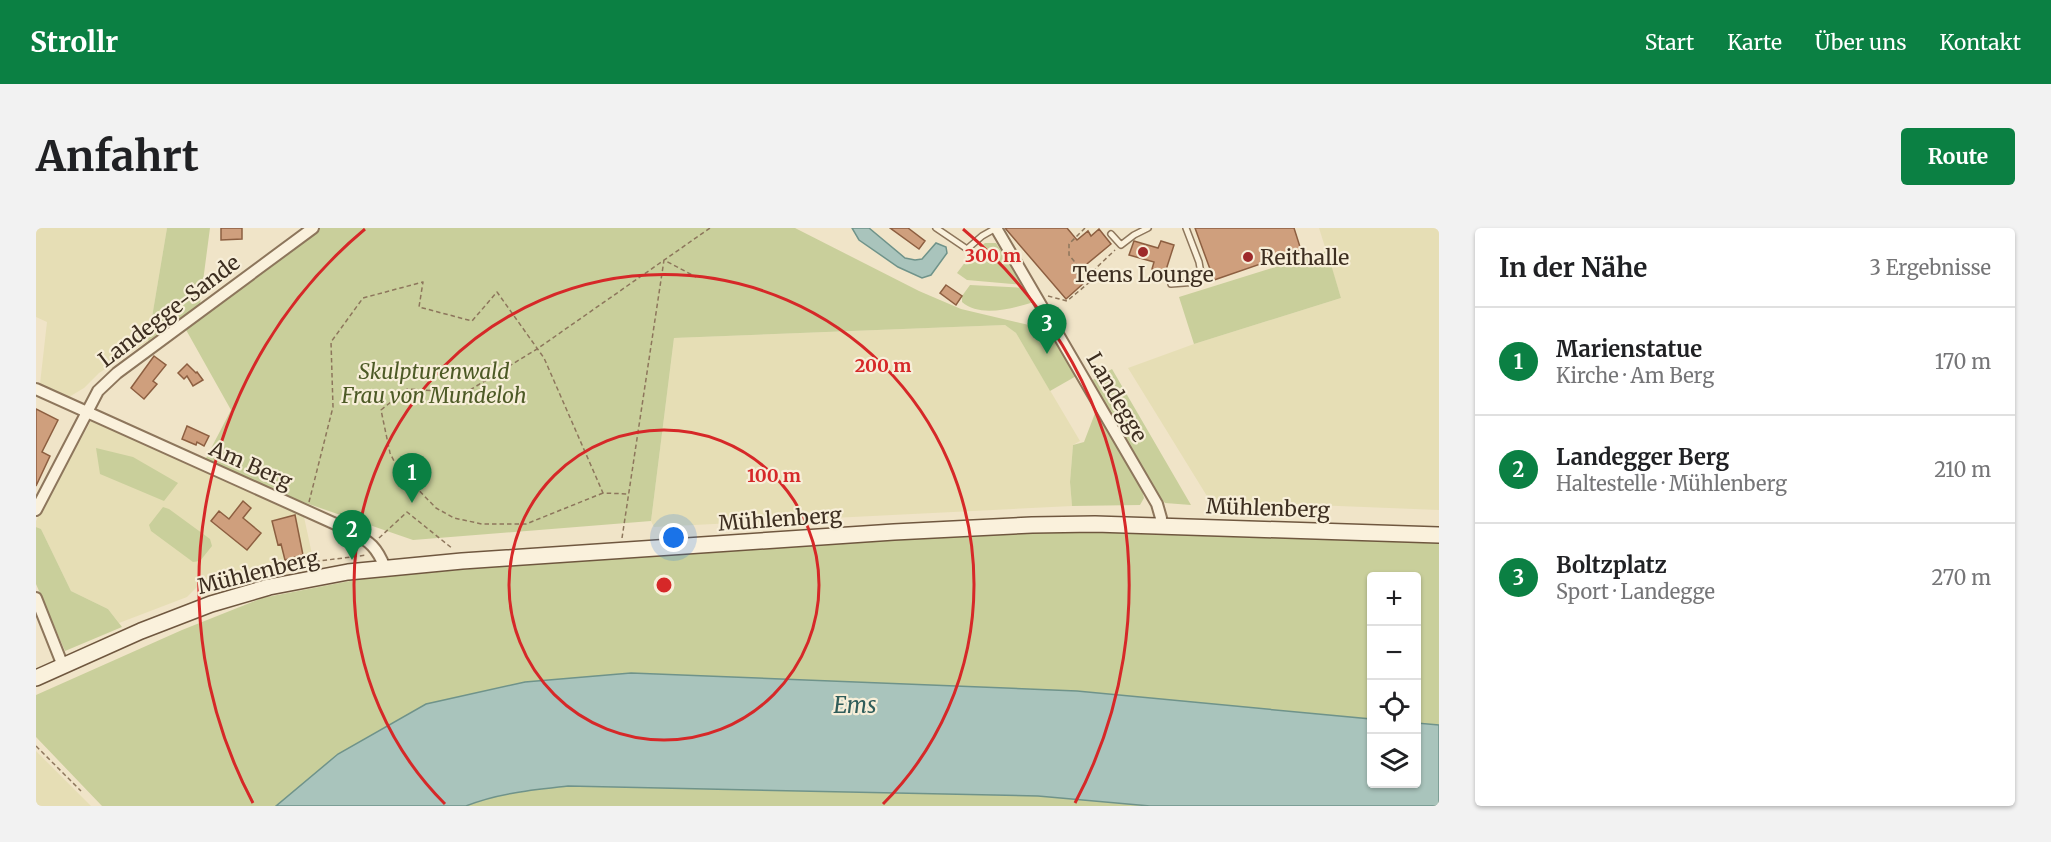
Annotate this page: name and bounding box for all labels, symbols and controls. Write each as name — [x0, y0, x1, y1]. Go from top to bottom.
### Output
text: Strollr — [30, 24, 118, 60]
text: Start — [1645, 29, 1694, 56]
text: Karte — [1727, 29, 1782, 56]
text: Über uns — [1815, 29, 1906, 56]
text: Kontakt — [1939, 29, 2021, 56]
button: Route — [1901, 128, 2015, 185]
text: Anfahrt — [36, 130, 199, 182]
text: 300 m — [965, 244, 1021, 267]
place label: Reithalle — [1260, 244, 1349, 271]
marker: Teens Lounge — [1136, 245, 1150, 259]
street label: Landegge-Sande — [93, 249, 245, 373]
marker: Reithalle — [1241, 250, 1255, 264]
text: In der Nähe — [1499, 251, 1647, 284]
text: 3 Ergebnisse — [1869, 255, 1991, 280]
place label: Teens Lounge — [1072, 261, 1214, 288]
pin: 3 — [1028, 304, 1066, 354]
text: Marienstatue — [1556, 335, 1702, 363]
street label: Landegge — [1081, 347, 1153, 447]
text: 1 — [1514, 349, 1523, 374]
text: 170 m — [1935, 349, 1991, 374]
text: 200 m — [855, 354, 911, 377]
park label: Skulpturenwald Frau von Mundeloh — [340, 358, 527, 409]
text: Kirche · Am Berg — [1556, 363, 1714, 388]
street label: Am Berg — [204, 434, 297, 495]
text: Landegger Berg — [1556, 443, 1729, 471]
pin: 1 — [392, 454, 431, 503]
text: 2 — [1513, 457, 1524, 482]
text: 210 m — [1934, 457, 1991, 482]
text: 100 m — [747, 464, 801, 487]
text: Haltestelle · Mühlenberg — [1556, 471, 1787, 496]
street label: Mühlenberg — [1206, 492, 1331, 524]
street label: Mühlenberg — [717, 501, 843, 537]
pin: 2 — [332, 510, 372, 560]
your location — [659, 523, 688, 552]
street label: Mühlenberg — [195, 544, 322, 600]
text: Boltzplatz — [1556, 551, 1667, 579]
text: 3 — [1513, 565, 1524, 590]
text: 270 m — [1931, 565, 1991, 590]
map controls — [1367, 572, 1421, 788]
button: + — [1367, 572, 1421, 626]
centre of rings — [654, 575, 674, 595]
text: Sport · Landegge — [1556, 579, 1715, 604]
button: − — [1367, 626, 1421, 680]
button: locate — [1367, 680, 1421, 734]
water label: Ems — [834, 691, 876, 719]
button: layers — [1367, 734, 1421, 788]

